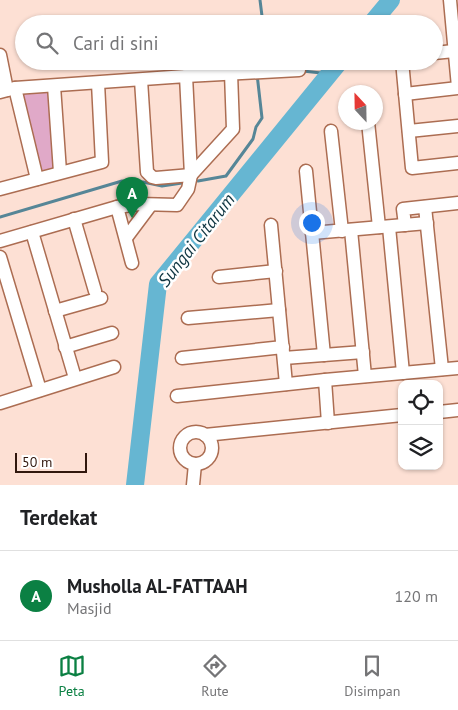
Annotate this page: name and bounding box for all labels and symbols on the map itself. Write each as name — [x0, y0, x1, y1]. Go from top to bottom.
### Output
north arrow — [338, 85, 383, 130]
pin: A — [116, 177, 148, 218]
water label: Sungai Citarum — [152, 188, 240, 291]
your location — [299, 210, 325, 236]
scale bar — [15, 450, 88, 473]

